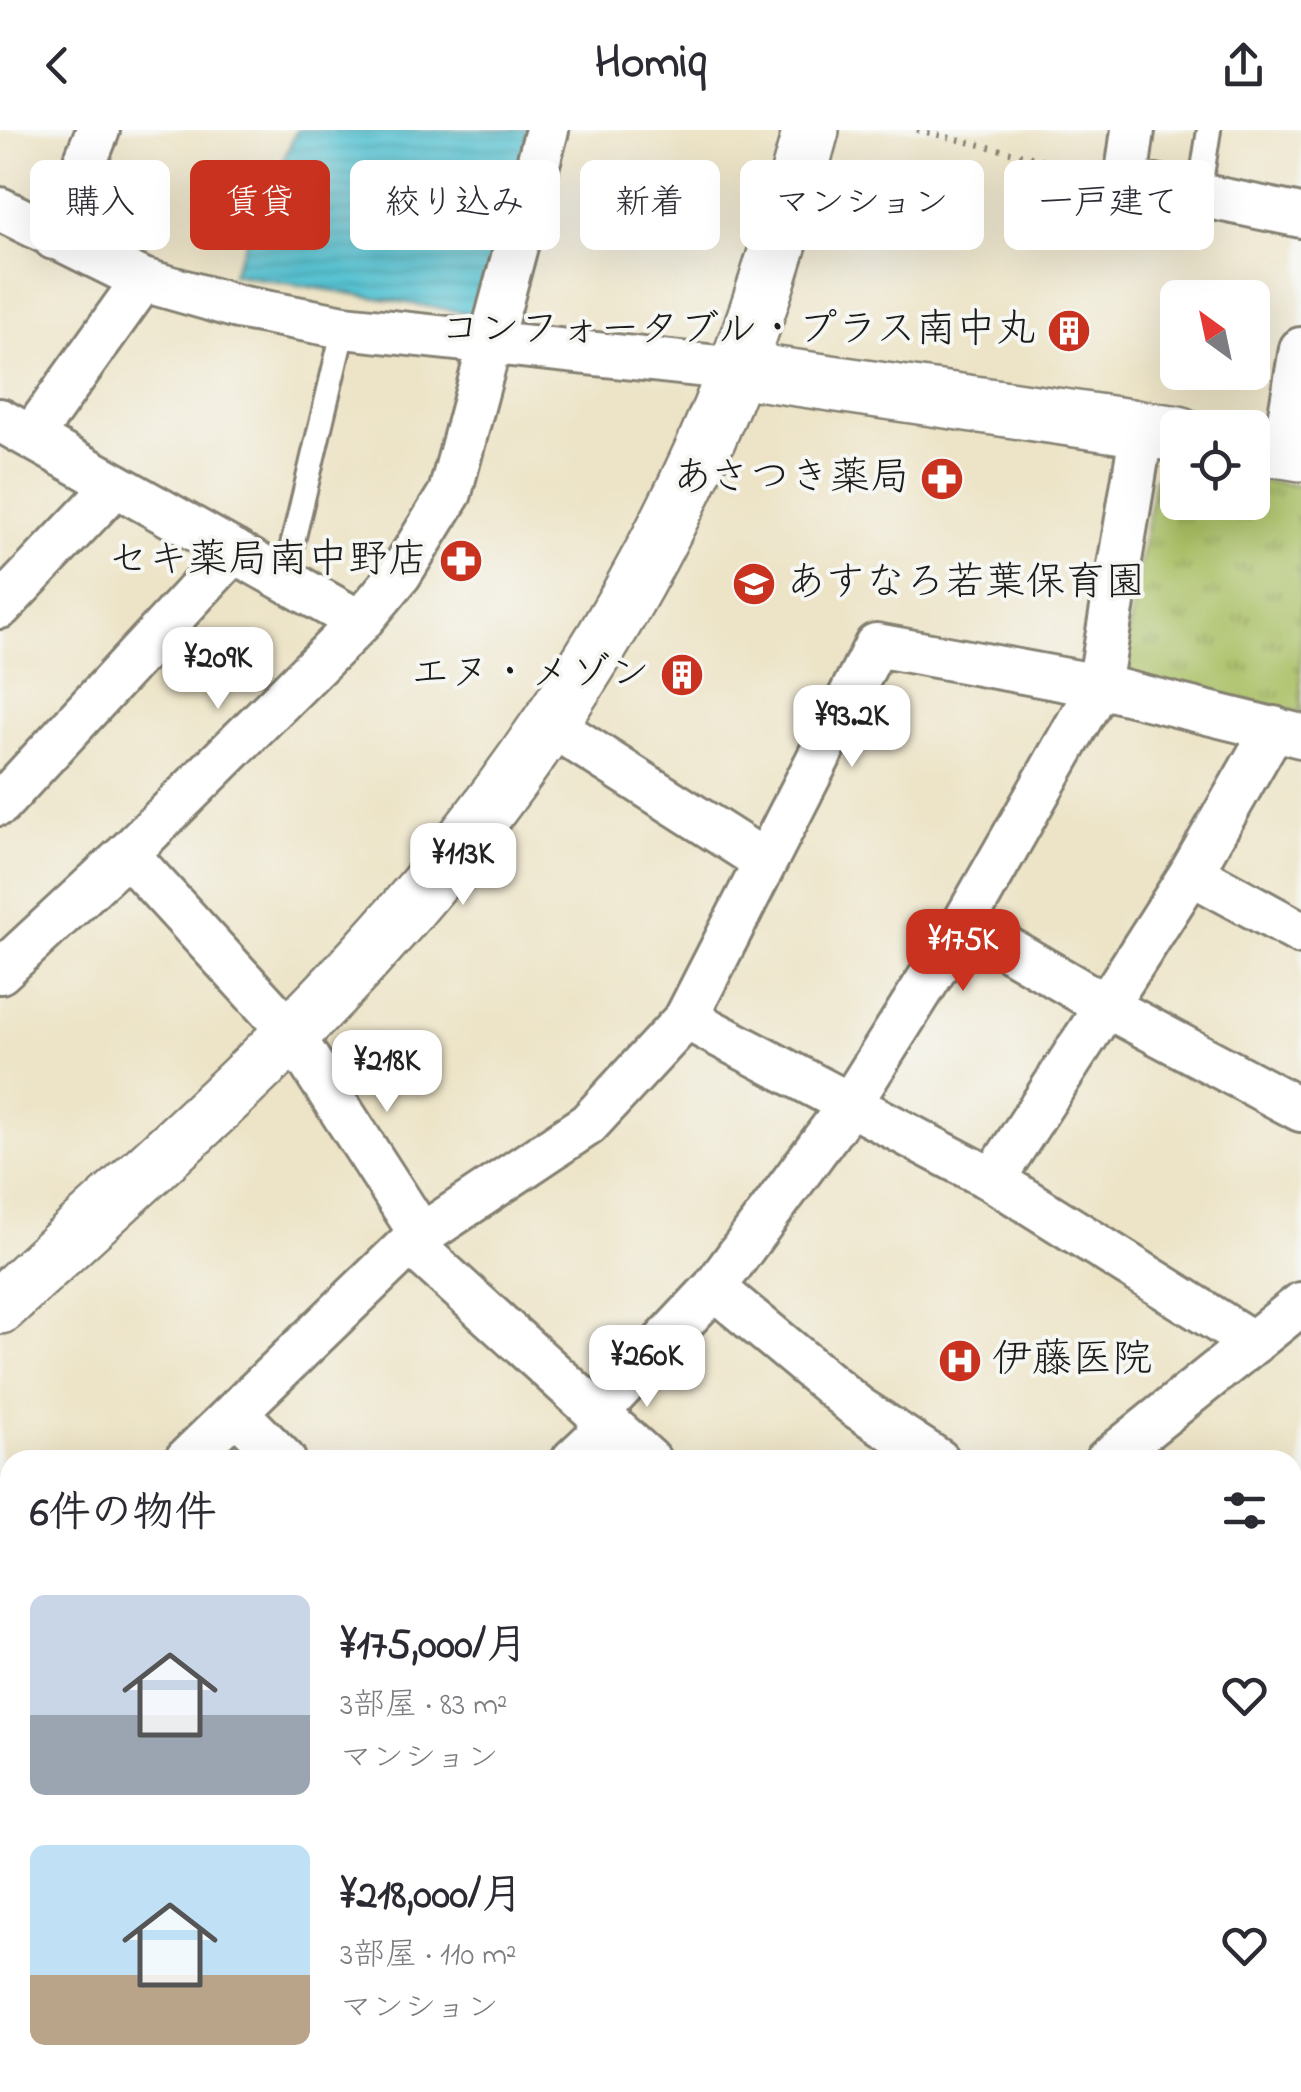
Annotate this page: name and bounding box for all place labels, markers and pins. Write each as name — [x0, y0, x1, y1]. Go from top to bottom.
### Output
place label: コンフォータブル・プラス南中丸 — [440, 302, 1036, 361]
building icon: コンフォータブル・プラス南中丸 — [1046, 308, 1092, 354]
place label: あさつき薬局 — [672, 450, 910, 509]
pharmacy icon: あさつき薬局 — [919, 456, 965, 502]
place label: セキ薬局南中野店 — [108, 532, 428, 591]
pharmacy icon: セキ薬局南中野店 — [438, 538, 484, 584]
place label: あすなろ若葉保育園 — [786, 555, 1145, 614]
school or university icon: あすなろ若葉保育園 — [731, 561, 777, 607]
pin: ¥209K — [148, 627, 288, 712]
place label: エヌ・メゾン — [410, 646, 650, 705]
building icon: エヌ・メゾン — [659, 652, 705, 698]
pin: ¥93.2K — [771, 685, 933, 770]
pin: ¥113K — [393, 823, 533, 908]
pin: ¥175K — [893, 909, 1033, 994]
pin: ¥218K — [317, 1030, 457, 1115]
pin: ¥260K — [577, 1325, 717, 1410]
place label: 伊藤医院 — [992, 1332, 1152, 1391]
hospital icon: 伊藤医院 — [937, 1338, 983, 1384]

